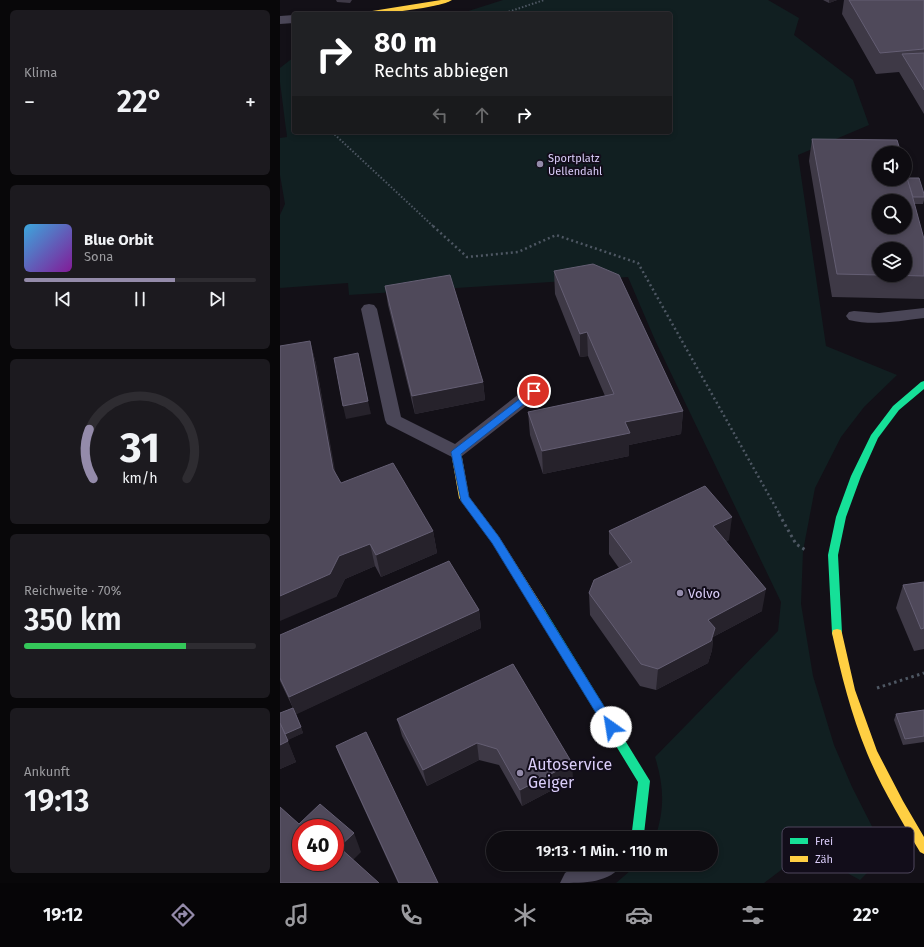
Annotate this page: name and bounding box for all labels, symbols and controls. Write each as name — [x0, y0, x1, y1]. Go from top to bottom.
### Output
text: 80 m — [374, 26, 437, 59]
icon: right — [308, 28, 360, 80]
text: Rechts abbiegen — [374, 60, 509, 82]
text: Klima — [24, 65, 57, 80]
text: 22° — [117, 84, 163, 120]
text: − — [24, 89, 35, 116]
text: + — [245, 89, 256, 116]
icon: left — [429, 104, 451, 126]
icon: ahead — [471, 104, 493, 126]
icon: right — [513, 104, 535, 126]
map controls — [872, 146, 912, 282]
button: sound — [872, 146, 912, 186]
place label: Sportplatz Uellendahl — [548, 152, 602, 178]
marker: Sportplatz Uellendahl — [535, 159, 545, 169]
button: search — [872, 194, 912, 234]
text: Blue Orbit — [84, 231, 153, 249]
button: layers — [872, 242, 912, 282]
text: Sona — [84, 249, 113, 264]
icon: previous — [52, 288, 74, 310]
icon: pause — [129, 288, 151, 310]
icon: next — [206, 288, 228, 310]
pin — [517, 374, 551, 408]
icon: arrive — [523, 380, 545, 402]
text: 31 — [119, 423, 160, 473]
text: km/h — [122, 470, 158, 487]
text: Reichweite · 70% — [24, 583, 122, 598]
place label: Volvo — [688, 586, 720, 601]
marker: Volvo — [675, 588, 685, 598]
text: 350 km — [24, 602, 122, 638]
position arrow — [590, 706, 632, 748]
place label: Autoservice Geiger — [528, 755, 612, 792]
text: Ankunft — [24, 764, 70, 779]
marker: Autoservice Geiger — [515, 768, 525, 778]
text: 19:13 — [24, 783, 90, 819]
speed limit sign: 40 — [292, 819, 344, 871]
legend — [782, 827, 914, 873]
text: Frei — [815, 835, 833, 848]
text: 19:13 · 1 Min. · 110 m — [536, 842, 668, 860]
text: Zäh — [815, 853, 833, 866]
icon: directions — [169, 901, 197, 929]
icon: music — [283, 901, 311, 929]
icon: phone — [397, 901, 425, 929]
icon: climate — [511, 901, 539, 929]
icon: car — [625, 901, 653, 929]
icon: filters — [739, 901, 767, 929]
text: 19:12 — [43, 904, 83, 926]
text: 22° — [853, 904, 881, 926]

